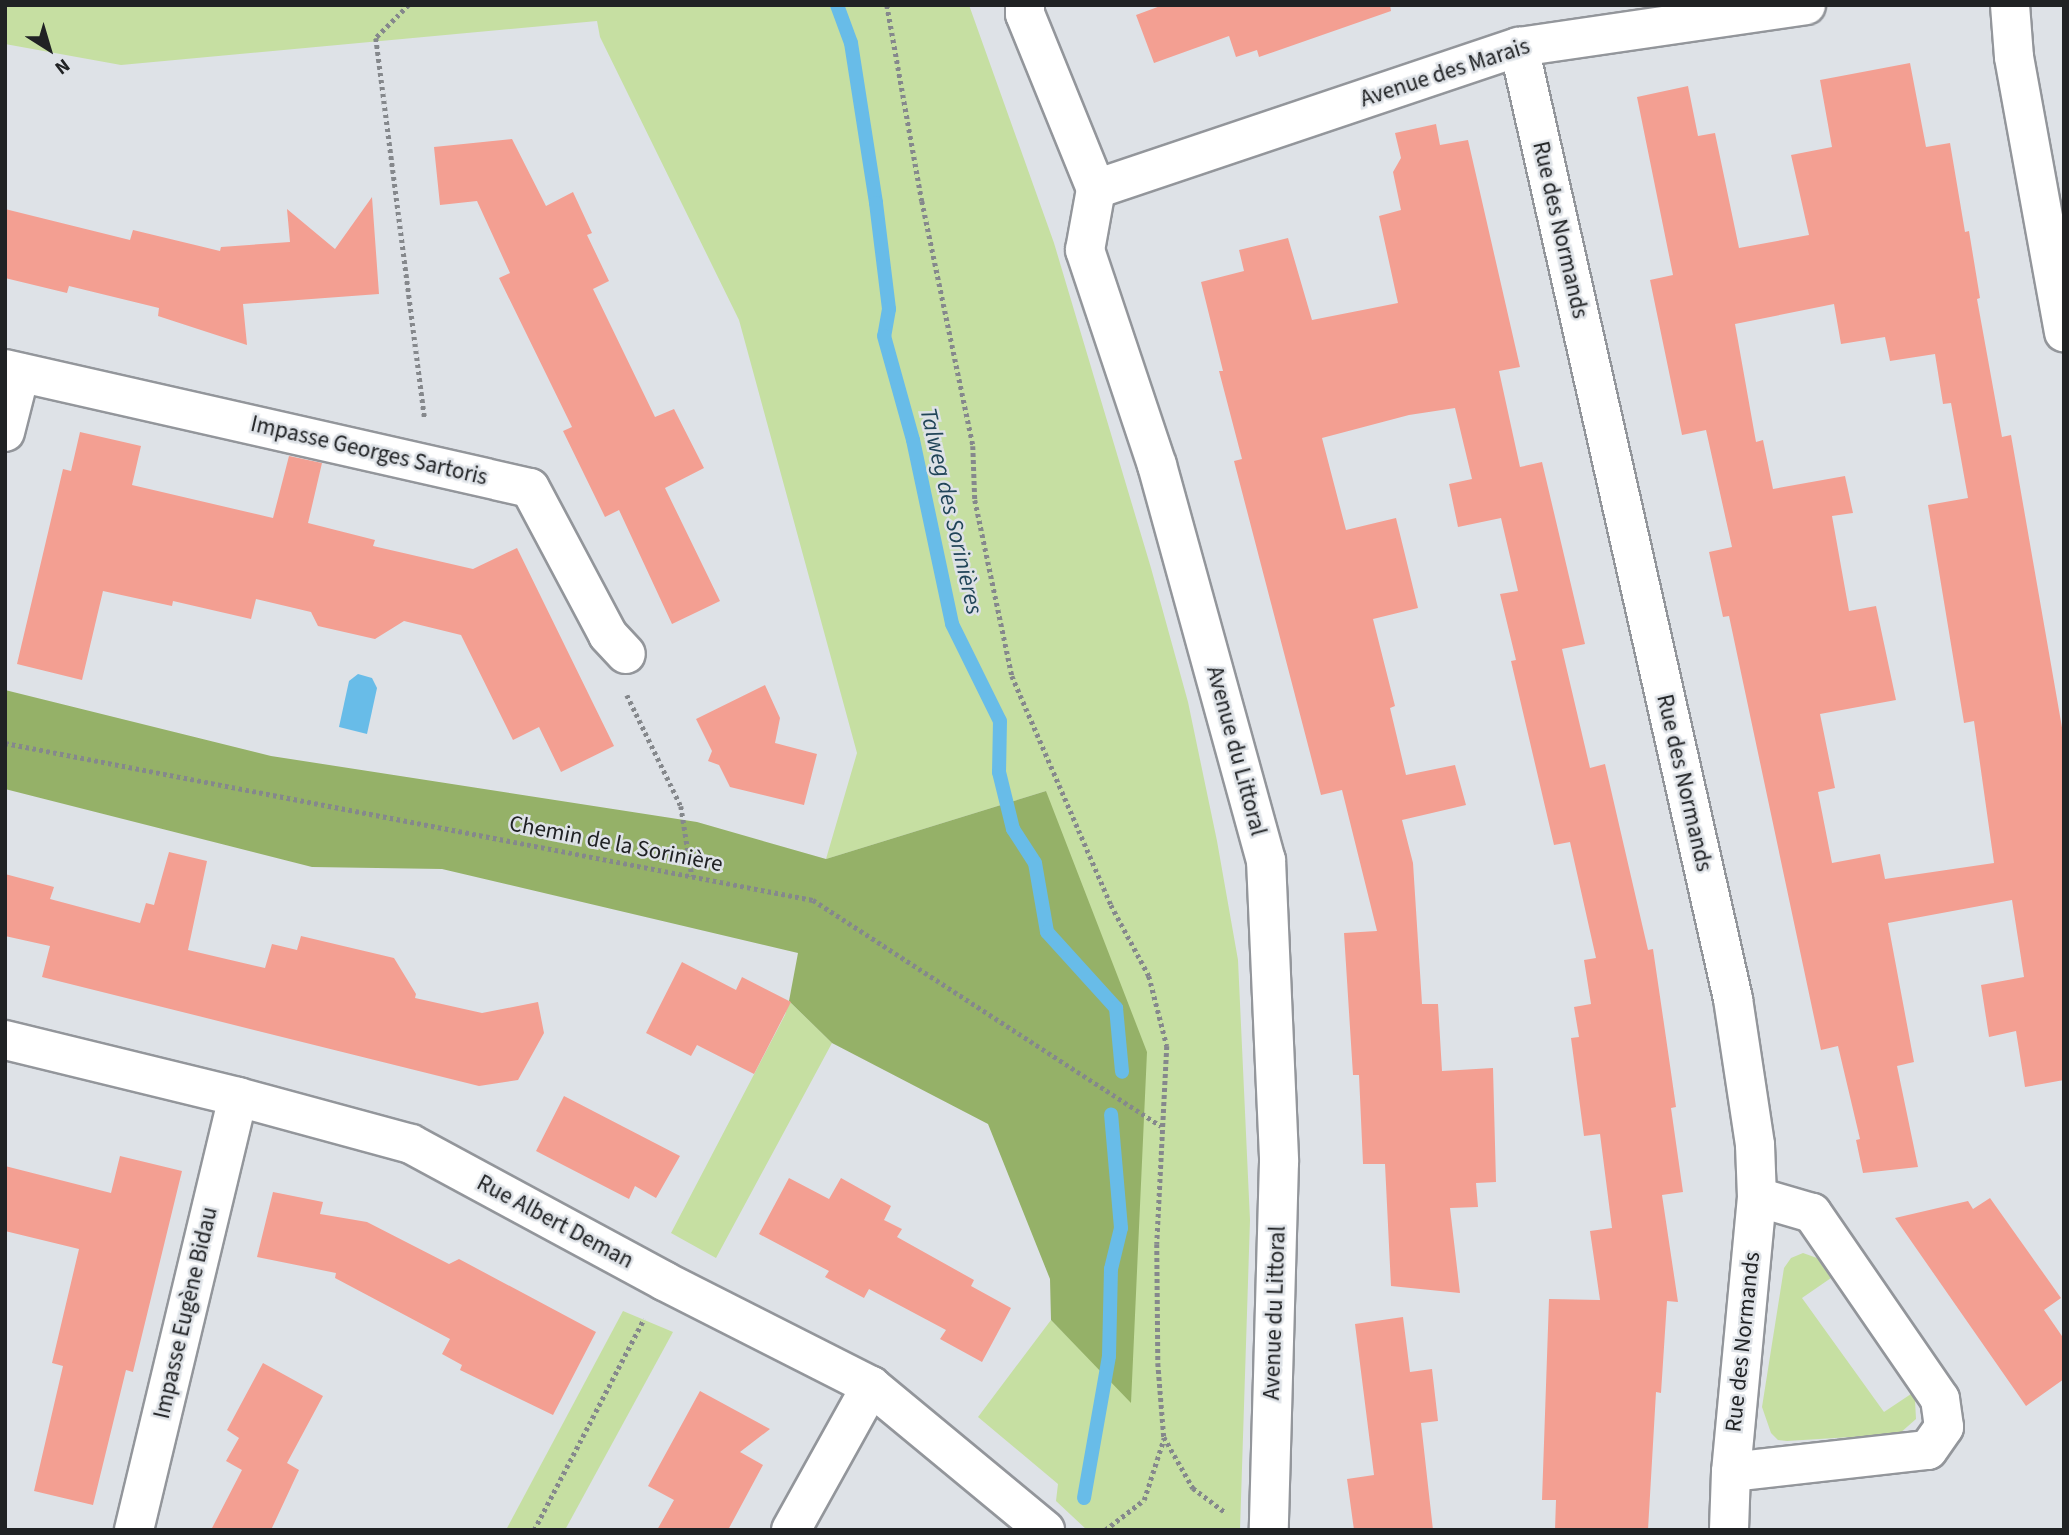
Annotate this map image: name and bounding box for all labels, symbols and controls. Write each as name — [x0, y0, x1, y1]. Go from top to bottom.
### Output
north arrow — [14, 14, 84, 84]
street label: Avenue des Marais — [1357, 33, 1533, 113]
text: N — [49, 52, 75, 81]
street label: Rue des Normands — [1526, 139, 1594, 321]
water label: Talweg des Sorinières — [913, 405, 989, 617]
street label: Impasse Georges Sartoris — [248, 410, 490, 492]
street label: Avenue du Littoral — [1200, 663, 1272, 839]
street label: Rue des Normands — [1650, 692, 1718, 874]
street label: Chemin de la Sorinière — [507, 810, 725, 878]
street label: Rue Albert Deman — [472, 1169, 638, 1275]
street label: Impasse Eugène Bidau — [148, 1204, 224, 1422]
street label: Avenue du Littoral — [1258, 1225, 1292, 1401]
street label: Rue des Normands — [1720, 1251, 1766, 1433]

